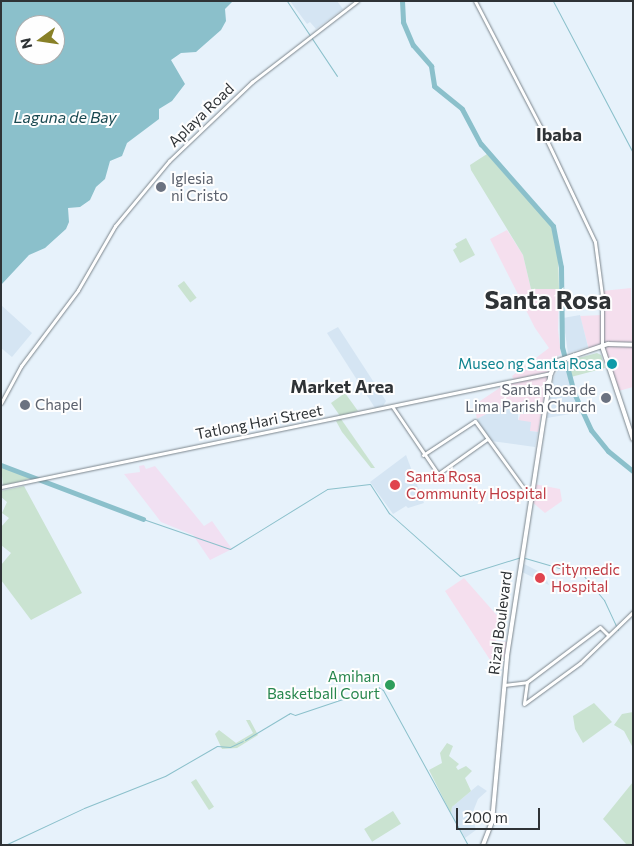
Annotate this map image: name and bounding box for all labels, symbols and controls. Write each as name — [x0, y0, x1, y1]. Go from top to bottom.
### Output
north arrow — [15, 15, 65, 65]
text: N — [16, 36, 35, 51]
street label: Aplaya Road — [165, 79, 237, 151]
water label: Laguna de Bay — [13, 107, 117, 127]
district label: Ibaba — [536, 123, 582, 145]
place label: Iglesia ni Cristo — [171, 169, 228, 204]
marker: Iglesia ni Cristo — [155, 181, 167, 193]
district label: Santa Rosa — [484, 284, 612, 314]
place label: Museo ng Santa Rosa — [458, 355, 602, 373]
marker: Museo ng Santa Rosa — [606, 358, 618, 370]
district label: Market Area — [290, 375, 394, 397]
place label: Santa Rosa de Lima Parish Church — [465, 380, 596, 415]
marker: Santa Rosa de Lima Parish Church — [600, 392, 612, 404]
place label: Chapel — [35, 396, 82, 414]
marker: Chapel — [19, 399, 31, 411]
street label: Tatlong Hari Street — [194, 401, 324, 443]
place label: Santa Rosa Community Hospital — [406, 467, 546, 502]
marker: Santa Rosa Community Hospital — [388, 478, 402, 492]
place label: Citymedic Hospital — [551, 560, 620, 595]
street label: Rizal Boulevard — [485, 570, 515, 676]
marker: Citymedic Hospital — [533, 571, 547, 585]
place label: Amihan Basketball Court — [267, 667, 380, 702]
marker: Amihan Basketball Court — [384, 679, 396, 691]
scale bar — [459, 798, 543, 830]
text: 200 m — [464, 808, 508, 826]

